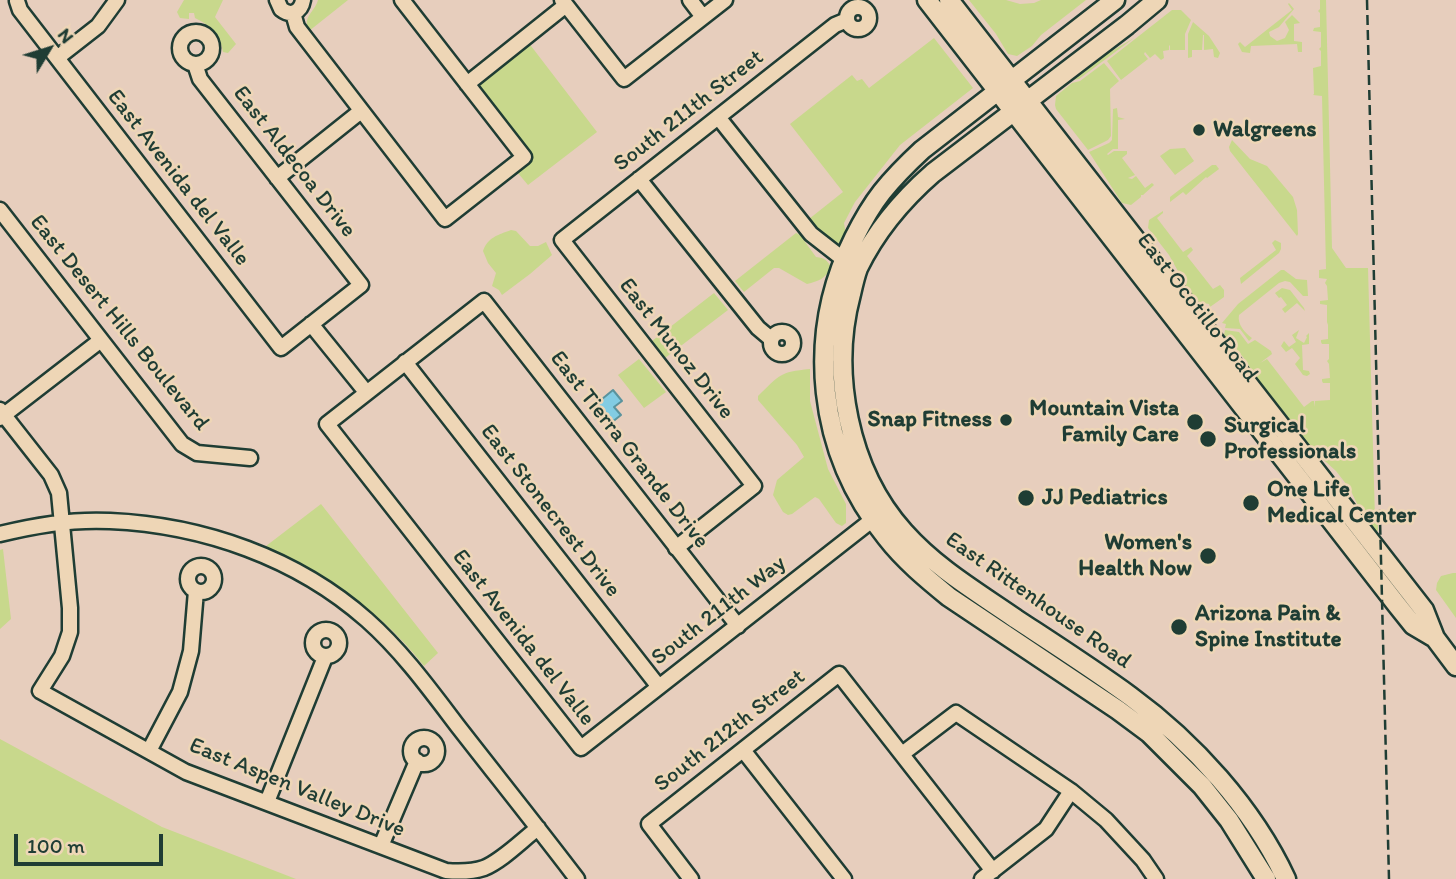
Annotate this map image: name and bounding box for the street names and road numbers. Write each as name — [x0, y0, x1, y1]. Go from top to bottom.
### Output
street label: South 211th Street — [609, 44, 769, 178]
street label: East Aldecoa Drive — [226, 81, 362, 243]
street label: East Avenida del Valle — [101, 84, 255, 272]
street label: East Desert Hills Boulevard — [23, 209, 215, 437]
street label: East Ocotillo Road — [1130, 228, 1264, 388]
street label: East Munoz Drive — [612, 273, 740, 425]
street label: East Tierra Grande Drive — [543, 346, 715, 554]
street label: East Stonecrest Drive — [474, 419, 626, 603]
street label: East Rittenhouse Road — [940, 526, 1136, 676]
street label: East Avenida del Valle — [446, 544, 600, 732]
street label: South 211th Way — [646, 550, 792, 672]
street label: South 212th Street — [649, 663, 811, 799]
street label: East Aspen Valley Drive — [185, 732, 409, 844]

